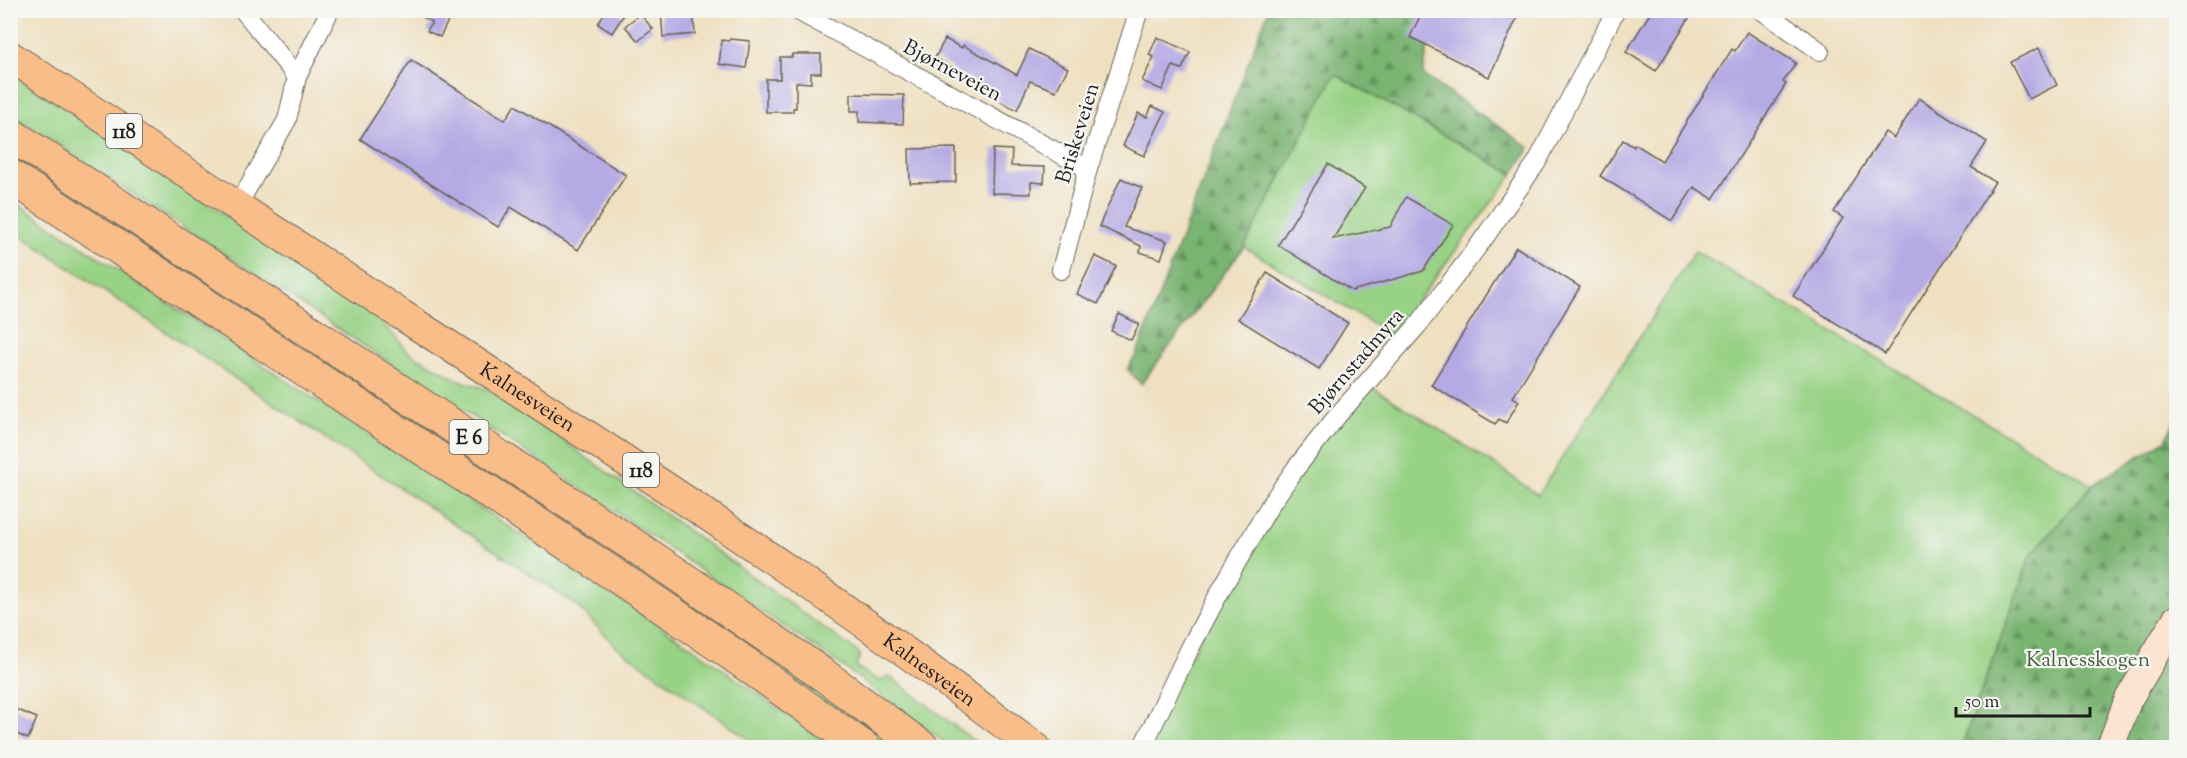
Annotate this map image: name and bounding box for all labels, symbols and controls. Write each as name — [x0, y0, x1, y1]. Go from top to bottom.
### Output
street label: Bjørneveien — [897, 33, 1007, 110]
street label: Briskeveien — [1049, 79, 1108, 188]
road number: 118 — [106, 114, 142, 148]
street label: Bjørnstadmyra — [1303, 302, 1412, 422]
street label: Kalnesveien — [473, 356, 581, 441]
road number: E 6 — [450, 420, 488, 454]
road number: 118 — [623, 453, 659, 487]
street label: Kalnesveien — [876, 627, 982, 716]
park label: Kalnesskogen — [2026, 646, 2150, 676]
scale bar — [1956, 680, 2090, 718]
text: 50 m — [1964, 690, 2000, 716]

